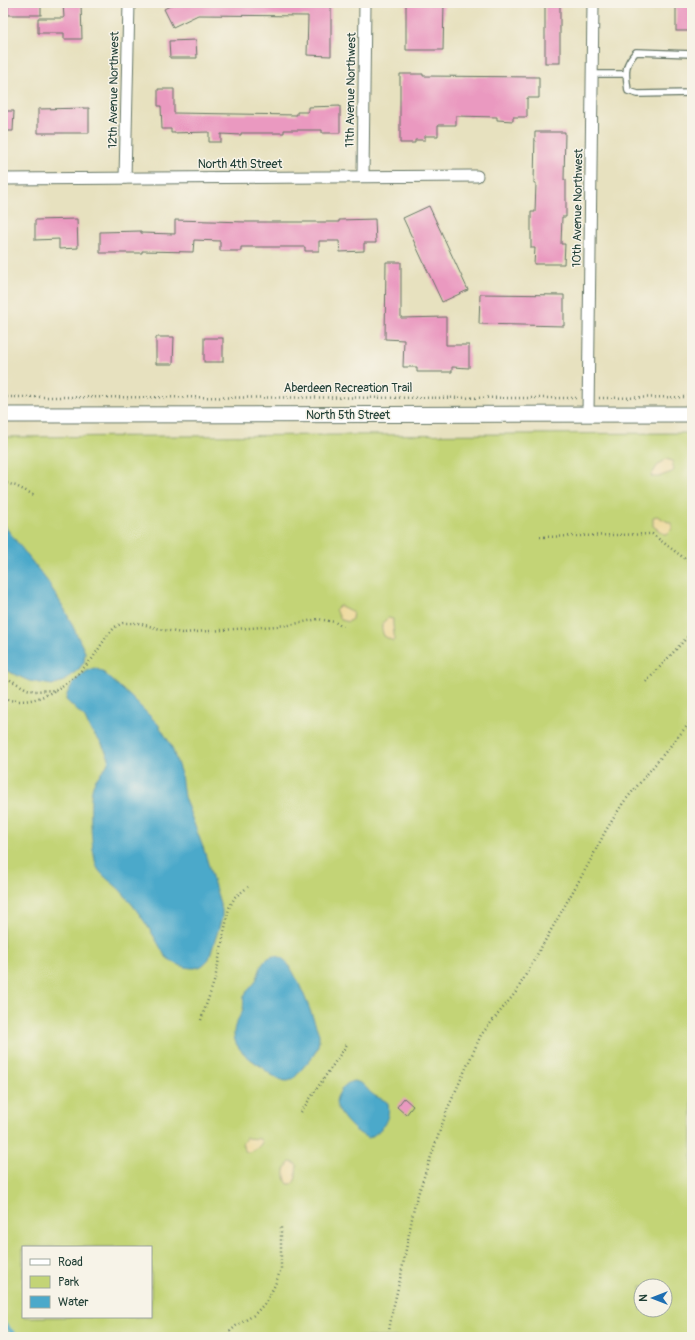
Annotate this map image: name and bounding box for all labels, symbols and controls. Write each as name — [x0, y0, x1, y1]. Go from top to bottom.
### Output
street label: 12th Avenue Northwest — [105, 31, 123, 149]
street label: 11th Avenue Northwest — [342, 32, 360, 148]
street label: 10th Avenue Northwest — [569, 148, 587, 268]
street label: North 4th Street — [198, 157, 282, 172]
street label: Aberdeen Recreation Trail — [284, 381, 412, 396]
street label: North 5th Street — [306, 408, 390, 423]
legend — [22, 1246, 152, 1318]
text: Road — [58, 1255, 83, 1270]
text: Park — [58, 1275, 79, 1290]
north arrow — [633, 1278, 673, 1318]
text: N — [637, 1294, 650, 1302]
text: Water — [58, 1295, 89, 1310]

